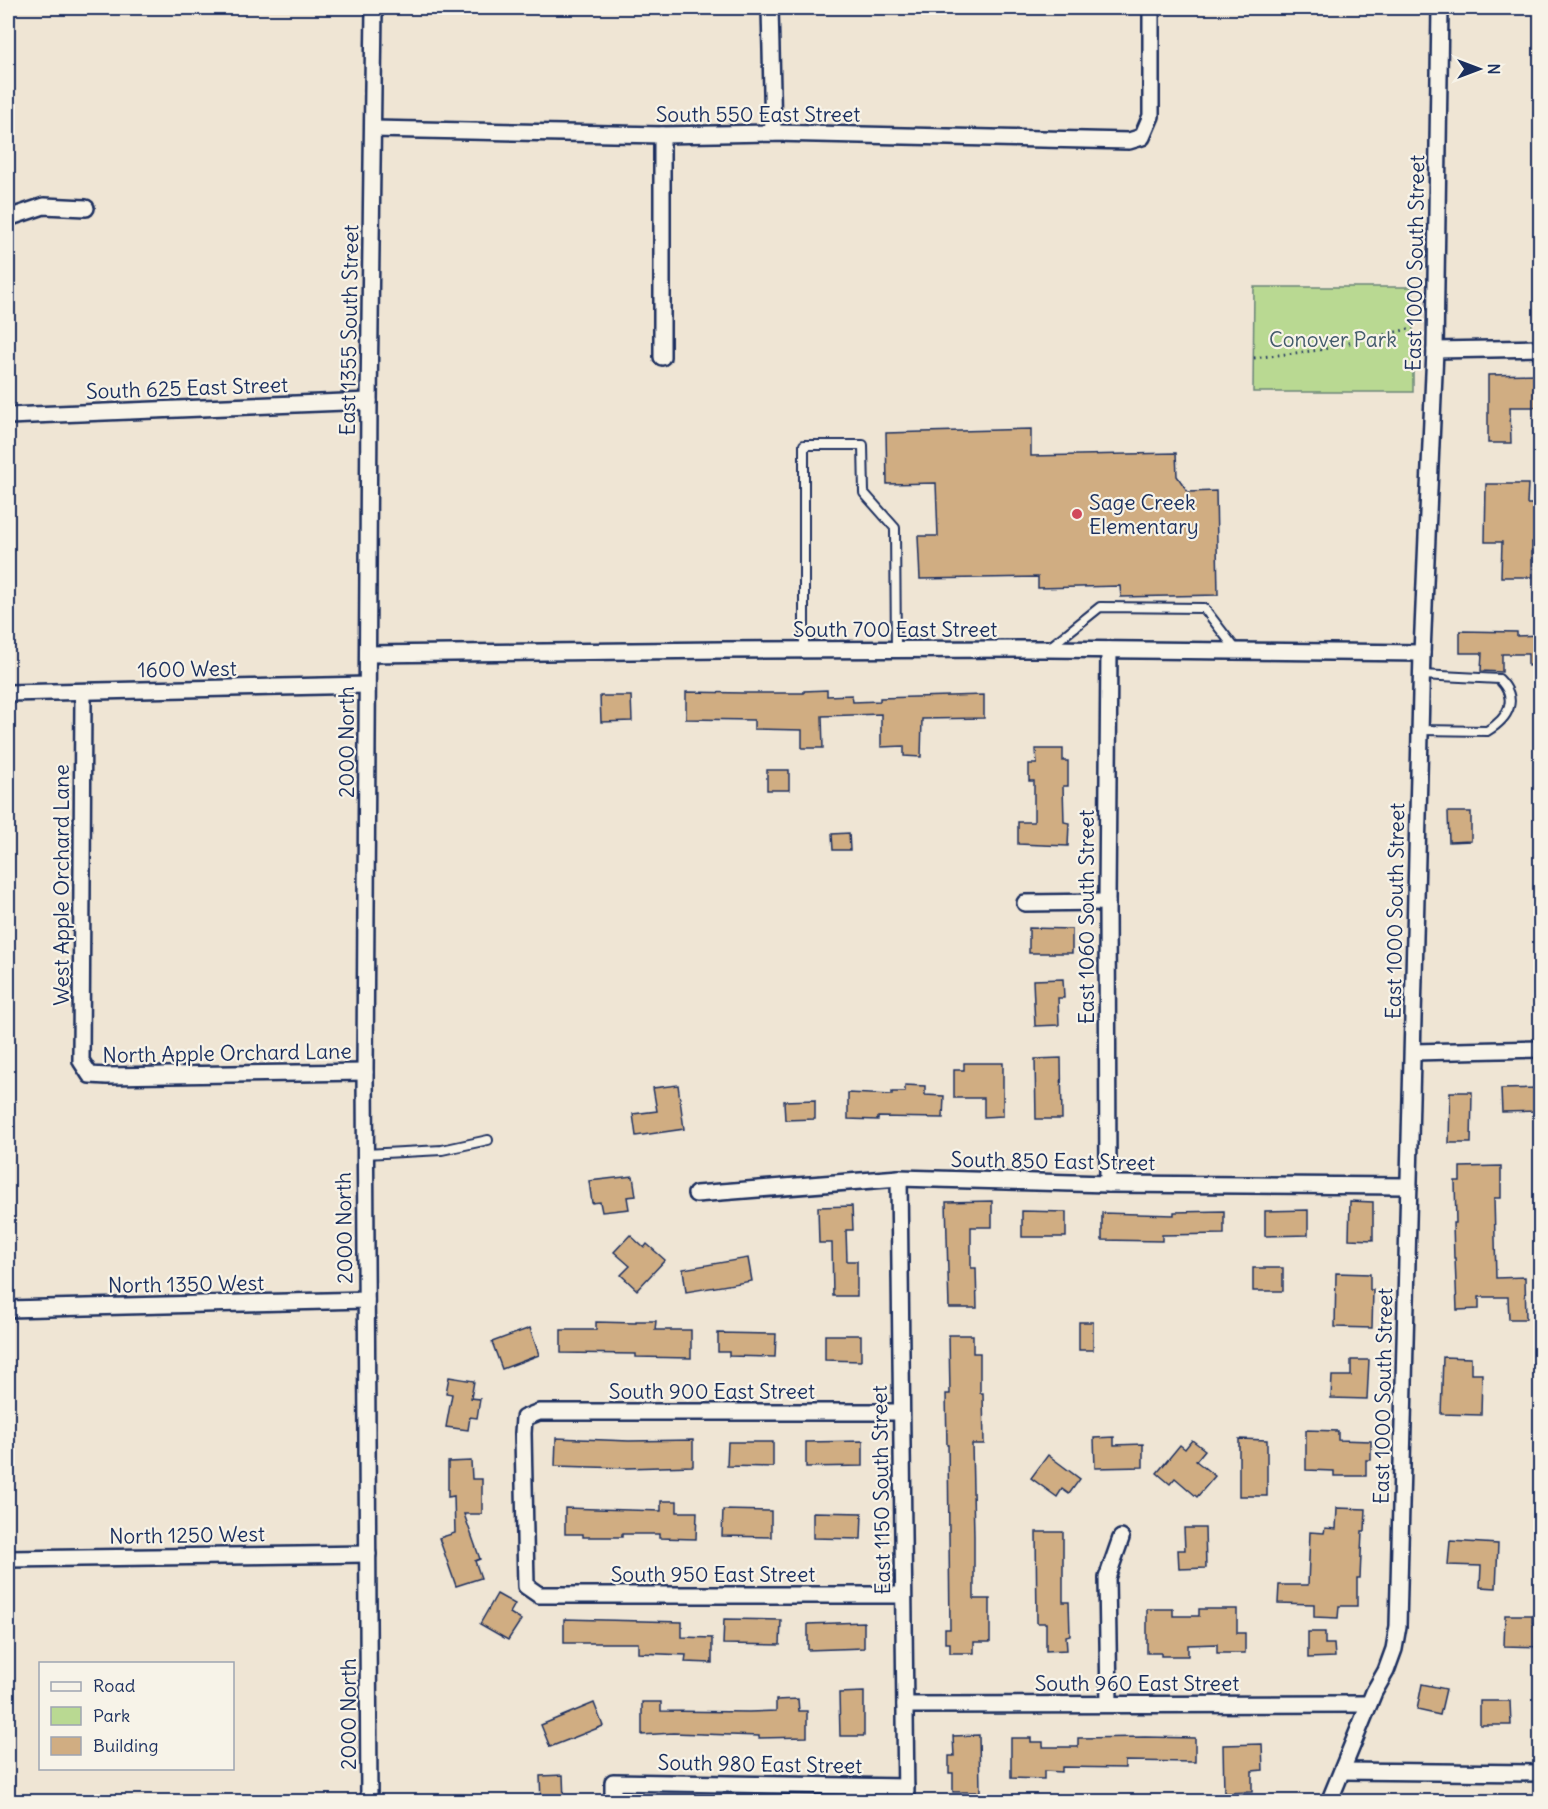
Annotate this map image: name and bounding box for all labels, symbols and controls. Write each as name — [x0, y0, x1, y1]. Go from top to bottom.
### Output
north arrow — [1449, 39, 1509, 99]
text: N — [1484, 63, 1504, 75]
street label: South 550 East Street — [656, 101, 860, 128]
street label: East 1000 South Street — [1400, 155, 1430, 371]
street label: East 1355 South Street — [334, 224, 364, 436]
park label: Conover Park — [1269, 326, 1397, 353]
street label: South 625 East Street — [85, 371, 289, 405]
place label: Sage Creek Elementary — [1089, 489, 1199, 540]
marker: Sage Creek Elementary — [1070, 507, 1084, 521]
street label: South 700 East Street — [793, 616, 997, 643]
street label: 1600 West — [137, 655, 237, 683]
street label: 2000 North — [333, 686, 360, 798]
street label: West Apple Orchard Lane — [48, 764, 75, 1006]
street label: East 1000 South Street — [1380, 803, 1410, 1019]
street label: East 1060 South Street — [1073, 810, 1100, 1024]
street label: North Apple Orchard Lane — [102, 1037, 352, 1069]
street label: South 850 East Street — [950, 1146, 1156, 1176]
street label: 2000 North — [330, 1172, 358, 1284]
street label: North 1350 West — [108, 1269, 264, 1299]
street label: East 1000 South Street — [1368, 1288, 1398, 1504]
street label: South 900 East Street — [609, 1378, 815, 1405]
street label: East 1150 South Street — [866, 1385, 896, 1595]
street label: North 1250 West — [109, 1520, 265, 1550]
street label: South 950 East Street — [611, 1561, 815, 1588]
street label: 2000 North — [335, 1658, 362, 1770]
legend — [39, 1662, 234, 1770]
street label: South 960 East Street — [1035, 1670, 1239, 1697]
text: Road — [93, 1674, 136, 1697]
text: Park — [93, 1704, 130, 1727]
text: Building — [93, 1734, 158, 1757]
street label: South 980 East Street — [657, 1749, 863, 1779]

